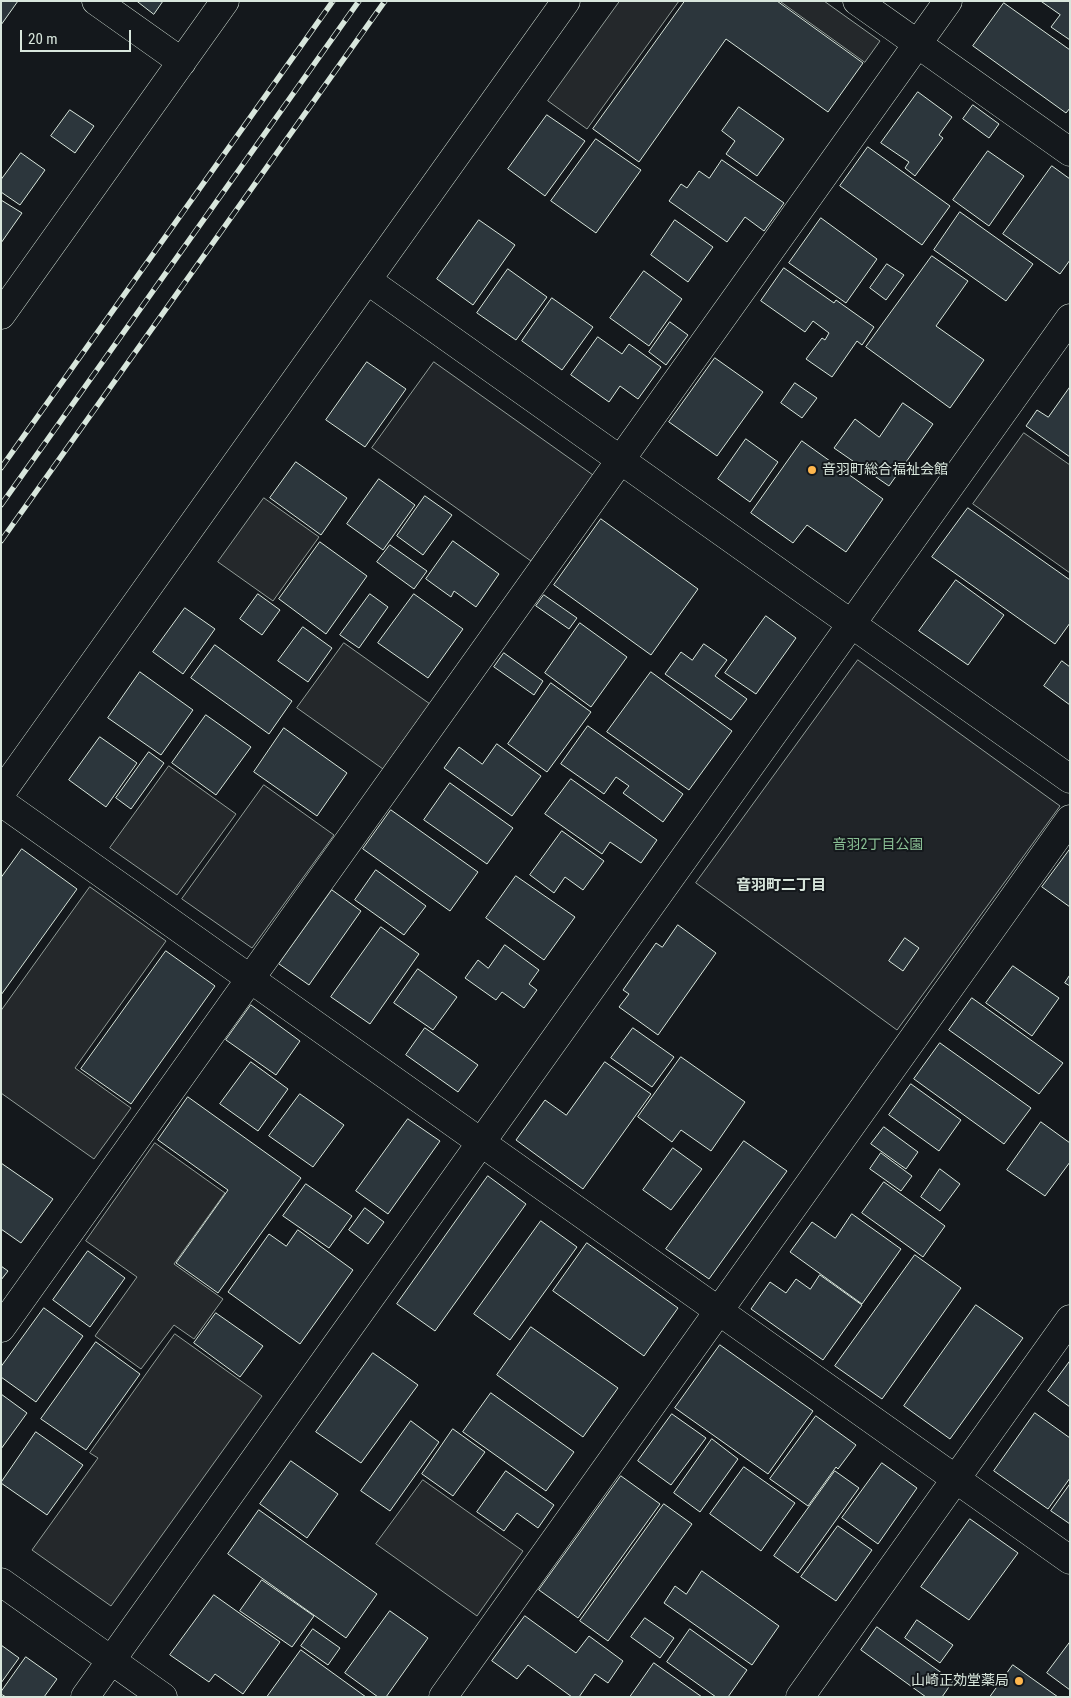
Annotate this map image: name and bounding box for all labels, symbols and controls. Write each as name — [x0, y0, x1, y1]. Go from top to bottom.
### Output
scale bar — [22, 20, 134, 52]
text: 20 m — [28, 30, 58, 48]
place label: 音羽町総合福祉会館 — [822, 462, 948, 478]
marker: 音羽町総合福祉会館 — [806, 464, 818, 476]
park label: 音羽2丁目公園 — [833, 837, 923, 853]
district label: 音羽町二丁目 — [736, 877, 826, 895]
place label: 山崎正効堂薬局 — [911, 1673, 1009, 1689]
marker: 山崎正効堂薬局 — [1013, 1675, 1025, 1687]

